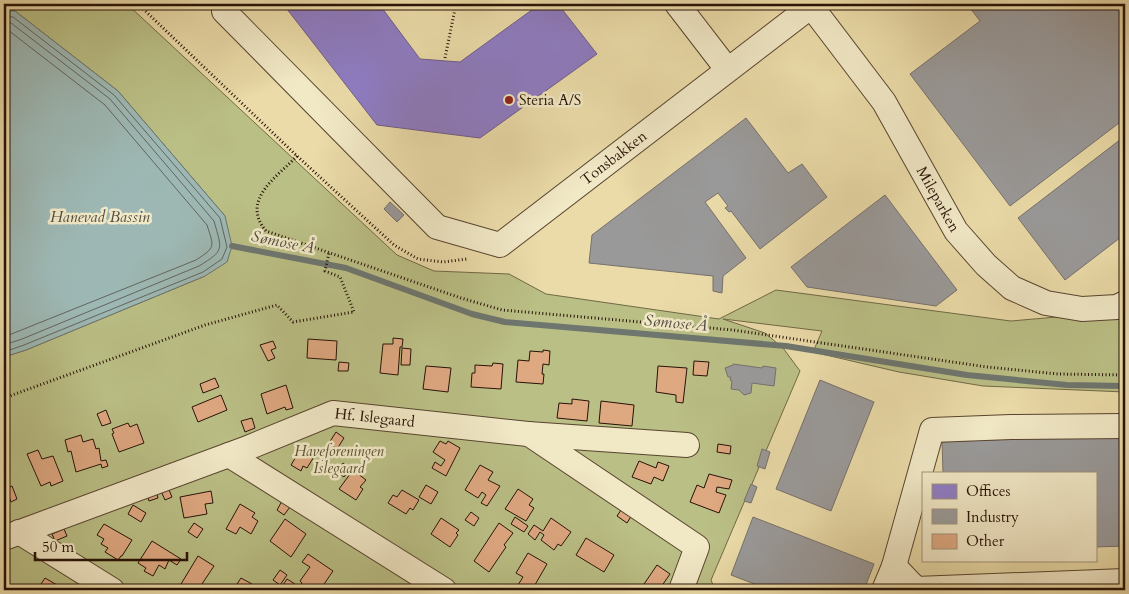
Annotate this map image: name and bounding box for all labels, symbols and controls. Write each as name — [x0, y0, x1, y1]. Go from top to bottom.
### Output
place label: Steria A/S — [519, 90, 581, 110]
marker: Steria A/S — [503, 94, 515, 106]
street label: Tonsbakken — [576, 126, 651, 190]
street label: Mileparken — [912, 163, 965, 236]
water label: Hanevad Bassin — [50, 206, 150, 228]
water label: Sømose Å — [249, 225, 317, 259]
water label: Sømose Å — [643, 309, 709, 337]
street label: Hf. Islegaard — [334, 403, 416, 432]
park label: Haveforeningen Islegaard — [294, 441, 385, 478]
legend — [922, 472, 1096, 562]
text: Offices — [966, 481, 1011, 501]
text: Industry — [966, 507, 1019, 527]
scale bar — [35, 529, 188, 561]
text: Other — [966, 531, 1005, 551]
text: 50 m — [42, 537, 74, 557]

